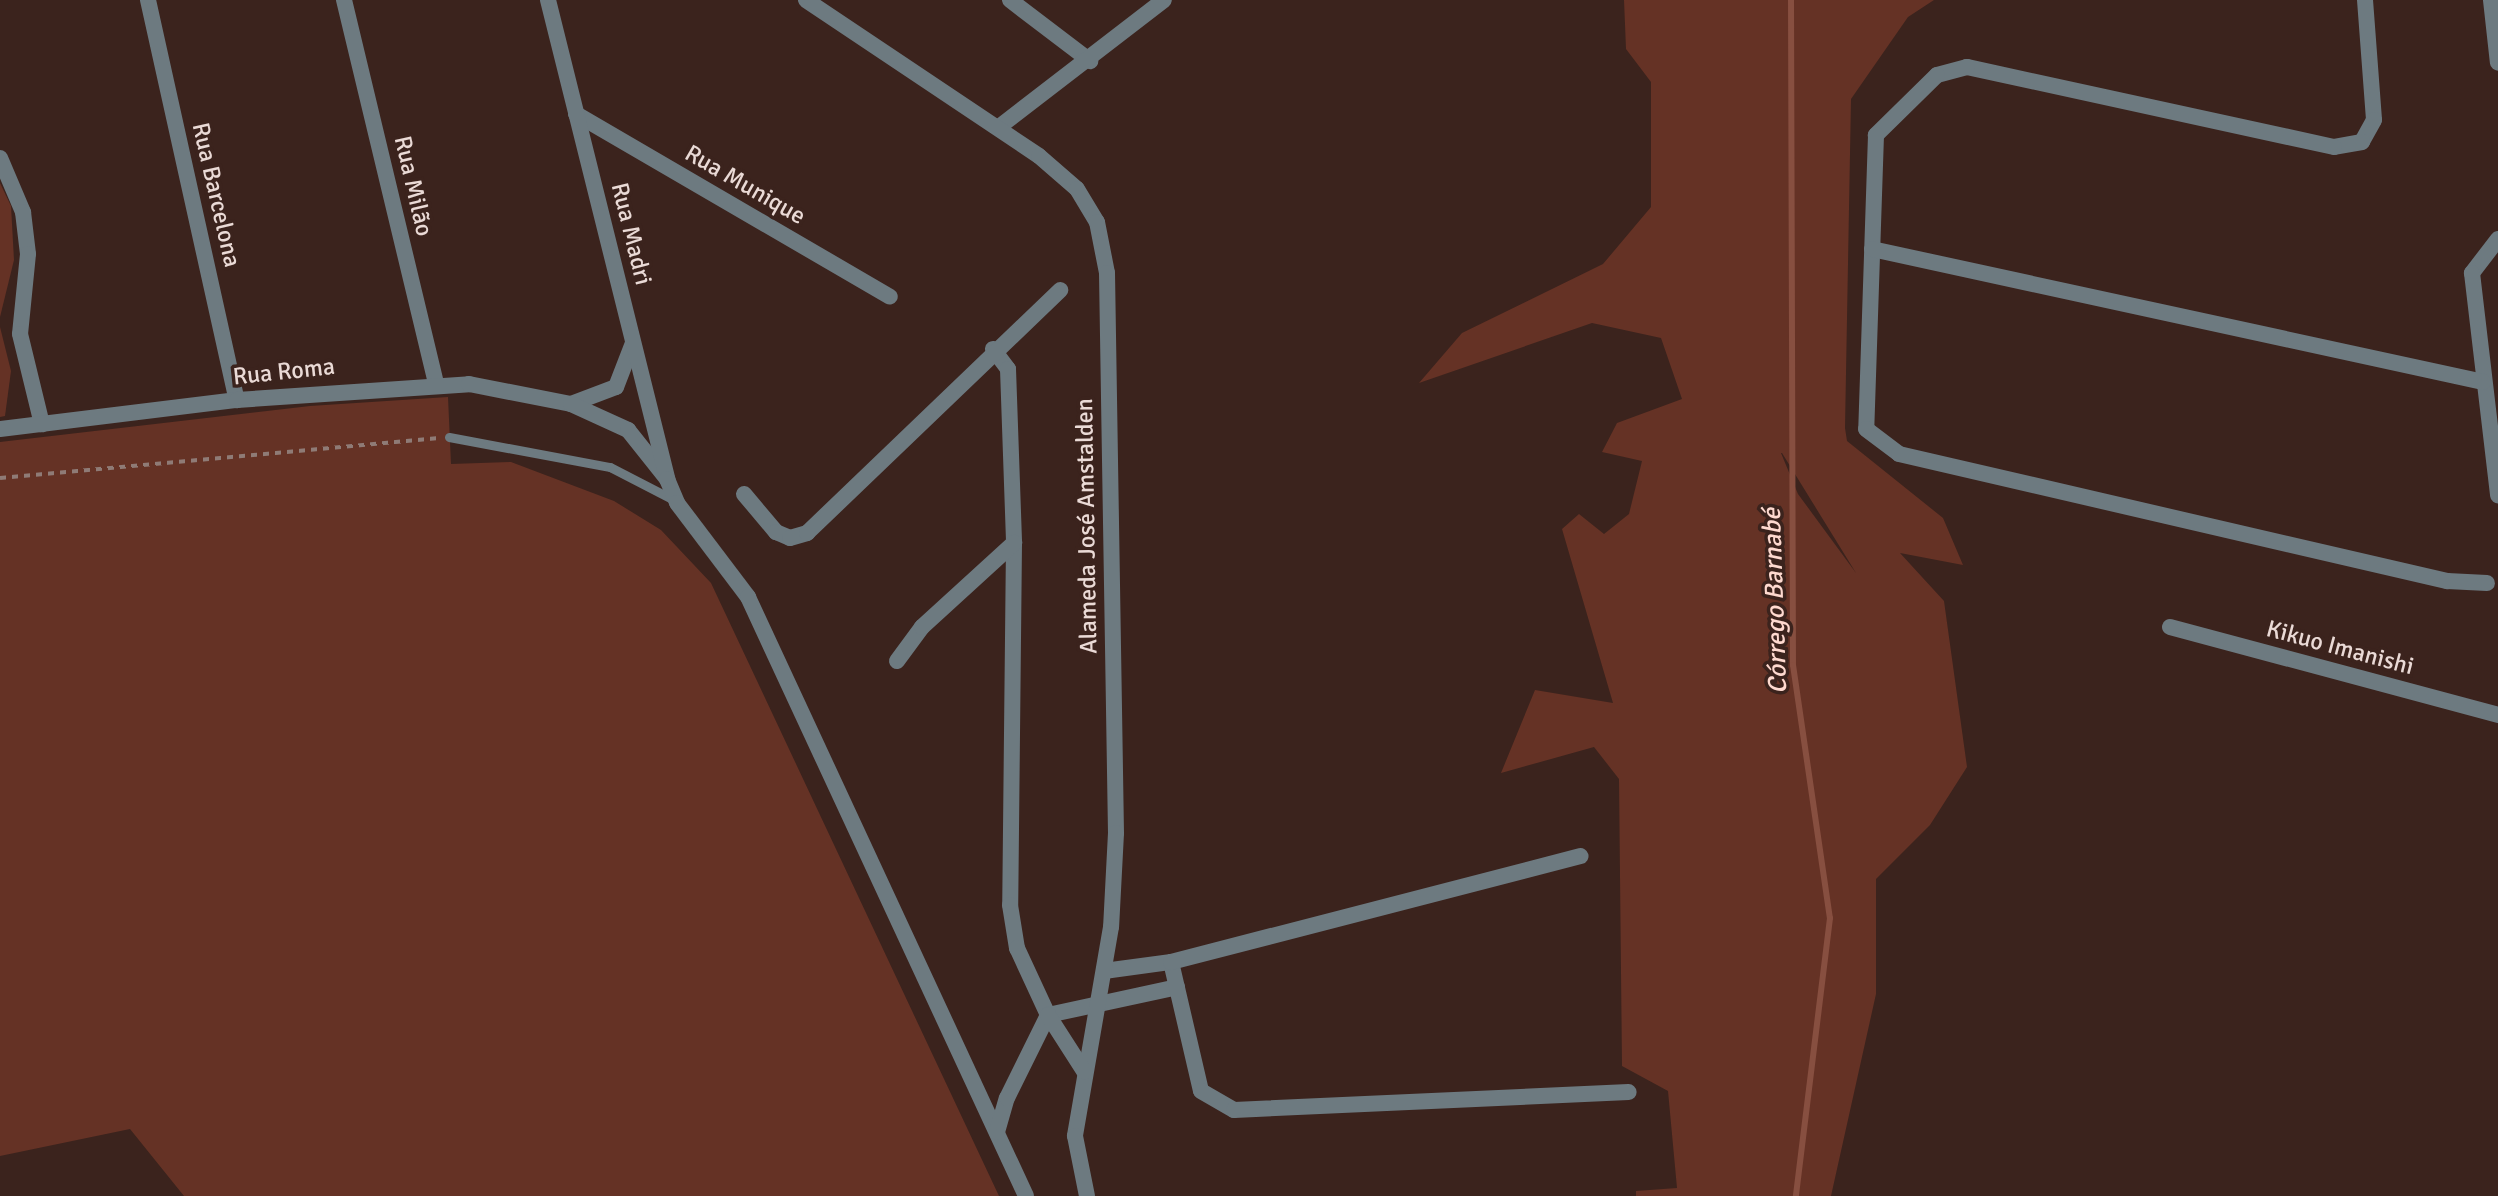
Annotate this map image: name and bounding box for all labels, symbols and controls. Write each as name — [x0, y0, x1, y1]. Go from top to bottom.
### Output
street label: Rua Barcelona — [185, 120, 247, 270]
street label: Rua Milão — [387, 133, 439, 239]
street label: Rua Munique — [680, 139, 810, 231]
street label: Rua Madri — [604, 180, 658, 288]
street label: Rua Roma — [232, 352, 336, 392]
street label: Alameda José Amstalden — [1070, 398, 1104, 654]
water label: Córrego Barnabé — [1757, 507, 1795, 695]
street label: Kikuo Imanishi — [2263, 615, 2417, 681]

